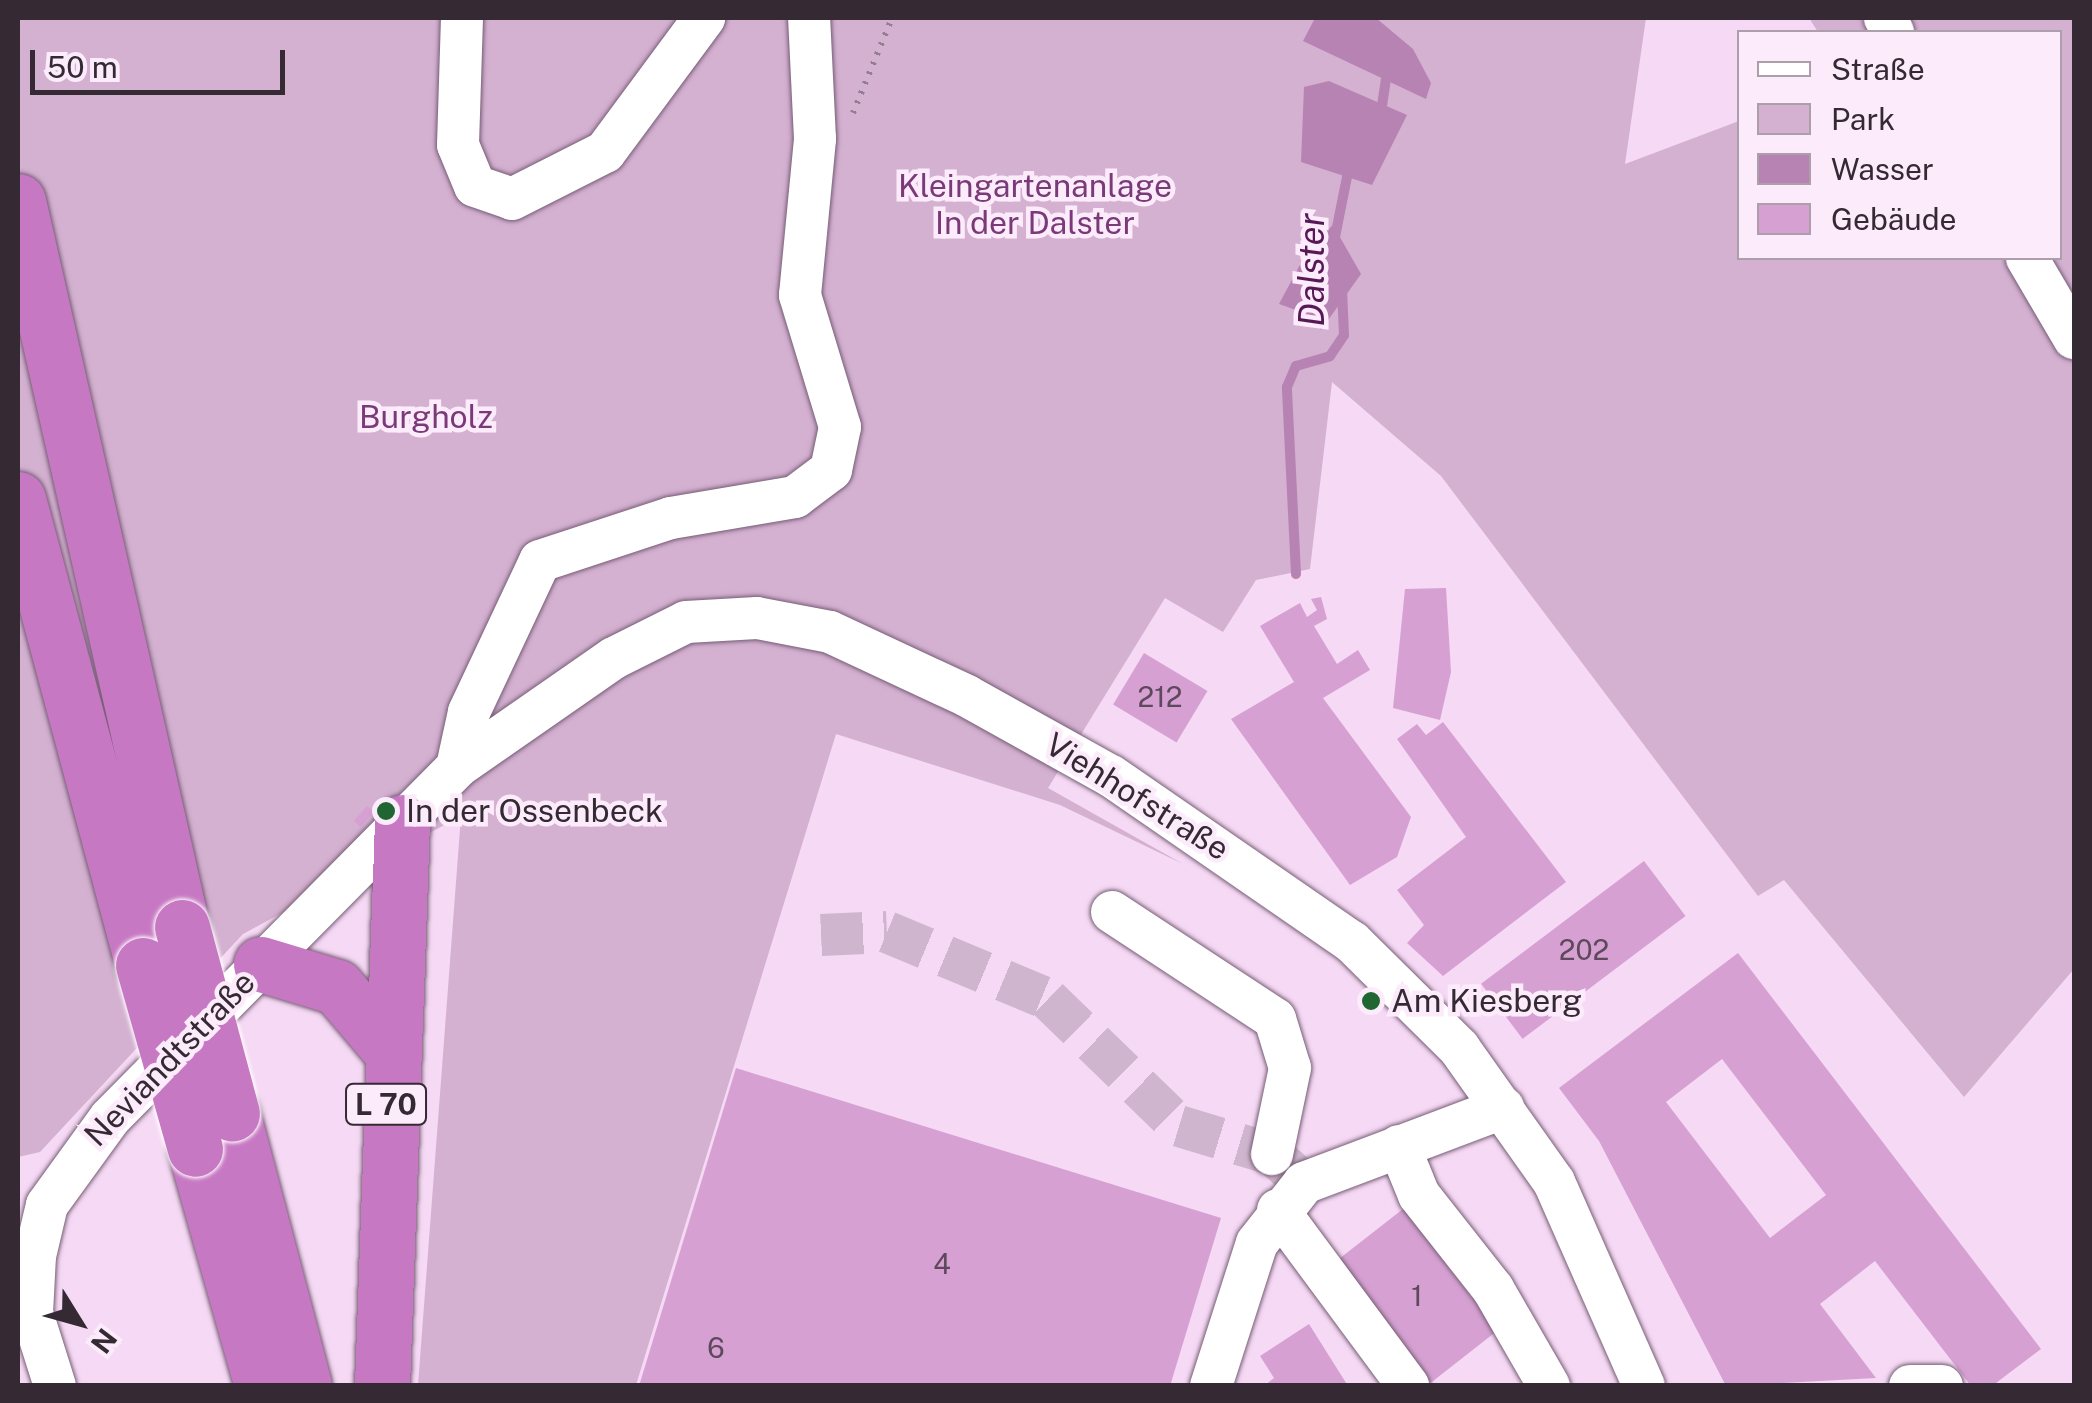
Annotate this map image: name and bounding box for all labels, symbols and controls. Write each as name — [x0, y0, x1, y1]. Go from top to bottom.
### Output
scale bar — [35, 30, 290, 92]
legend — [1737, 30, 2062, 260]
text: 50 m — [47, 49, 118, 85]
text: Straße — [1831, 51, 1925, 87]
text: Park — [1831, 101, 1895, 137]
text: Wasser — [1831, 151, 1934, 187]
park label: Kleingartenanlage In der Dalster — [898, 168, 1172, 243]
text: Gebäude — [1831, 201, 1957, 237]
water label: Dalster — [1291, 213, 1333, 327]
park label: Burgholz — [359, 398, 493, 436]
house number: 212 — [1138, 680, 1182, 714]
street label: Viehhofstraße — [1038, 725, 1236, 869]
place label: In der Ossenbeck — [406, 792, 663, 830]
marker: In der Ossenbeck — [375, 800, 397, 822]
house number: 202 — [1559, 933, 1609, 967]
street label: Neviandtstraße — [77, 964, 263, 1154]
place label: Am Kiesberg — [1391, 982, 1582, 1020]
marker: Am Kiesberg — [1360, 990, 1382, 1012]
road number: L 70 — [344, 1079, 428, 1129]
house number: 4 — [933, 1247, 951, 1281]
north arrow — [30, 1273, 130, 1373]
house number: 1 — [1411, 1279, 1423, 1313]
text: N — [85, 1323, 124, 1360]
house number: 6 — [707, 1331, 725, 1365]

